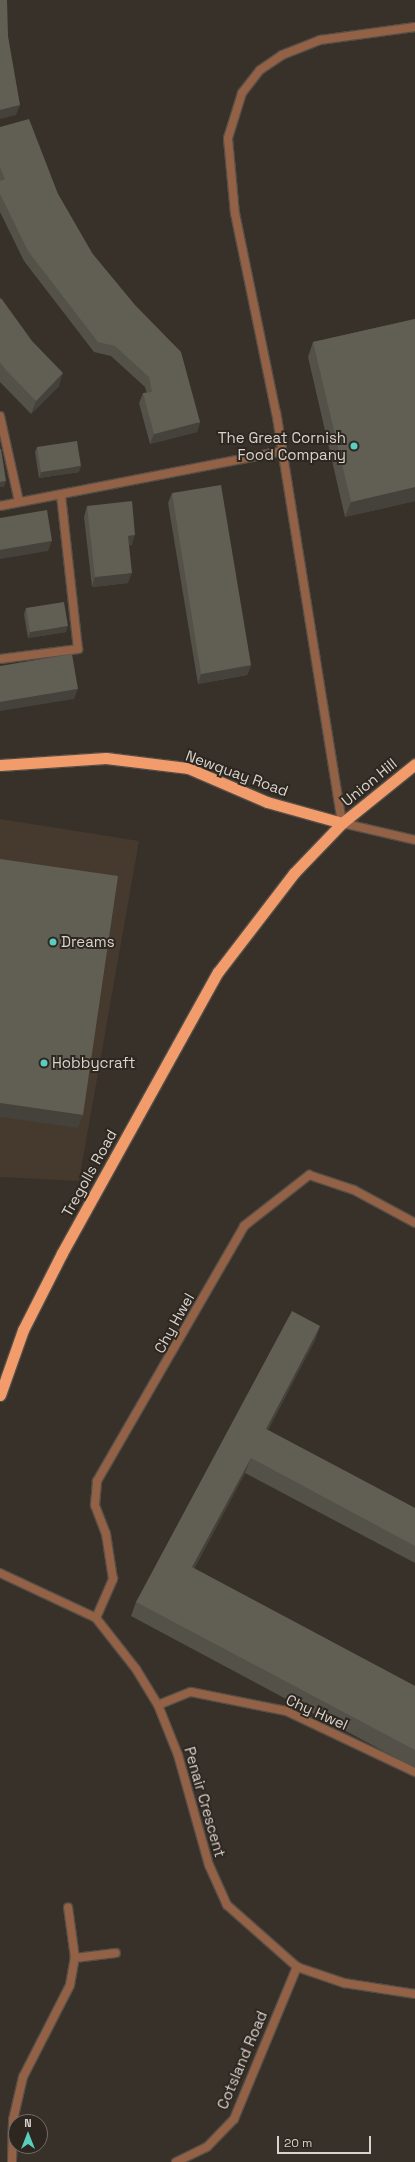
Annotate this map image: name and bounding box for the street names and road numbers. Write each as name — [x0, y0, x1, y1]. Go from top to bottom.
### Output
street label: Newquay Road — [183, 746, 291, 800]
street label: Union Hill — [338, 754, 400, 810]
street label: Tregolls Road — [58, 1126, 120, 1220]
street label: Chy Hwel — [150, 1290, 198, 1356]
street label: Chy Hwel — [283, 1690, 351, 1734]
street label: Penair Crescent — [181, 1745, 229, 1859]
street label: Cotsland Road — [213, 2008, 271, 2112]

